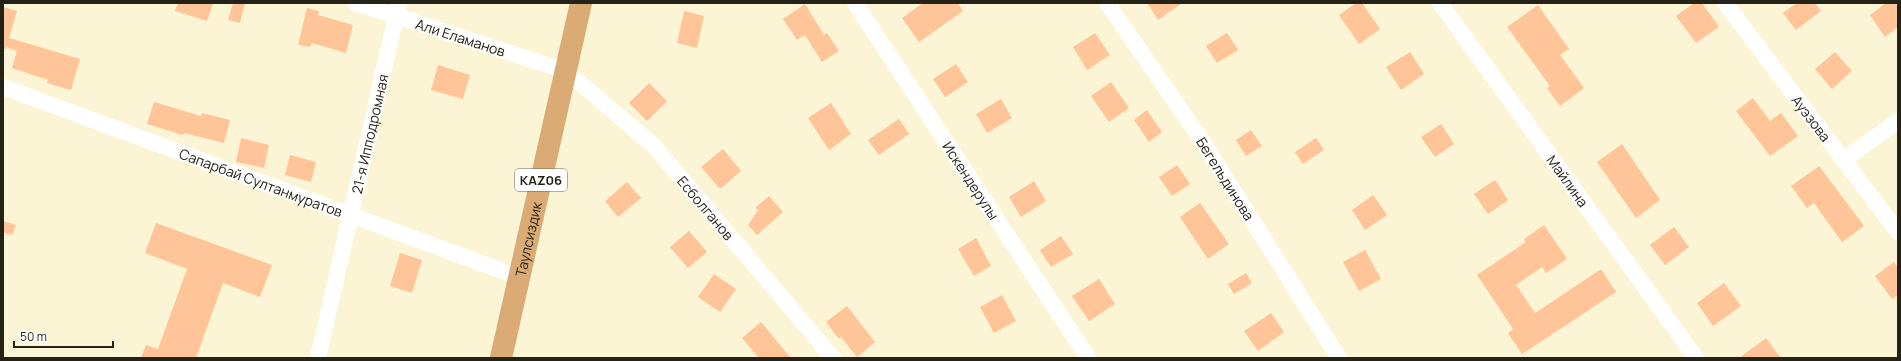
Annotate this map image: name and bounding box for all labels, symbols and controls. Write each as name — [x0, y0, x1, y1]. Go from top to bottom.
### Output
street label: Али Еламанов — [413, 14, 508, 60]
street label: 21-я Ипподромная — [346, 72, 392, 195]
street label: Ауэзова — [1788, 91, 1836, 145]
street label: Бегельдинова — [1192, 133, 1259, 224]
street label: Искендерулы — [939, 138, 1004, 223]
street label: Сапарбай Султанмуратов — [177, 143, 346, 221]
street label: Майлина — [1543, 151, 1593, 210]
road number: KAZ06 — [515, 169, 567, 191]
street label: Есболганов — [673, 172, 739, 244]
street label: Таулсиздик — [510, 199, 546, 278]
scale bar — [14, 323, 113, 349]
text: 50 m — [20, 328, 47, 345]

